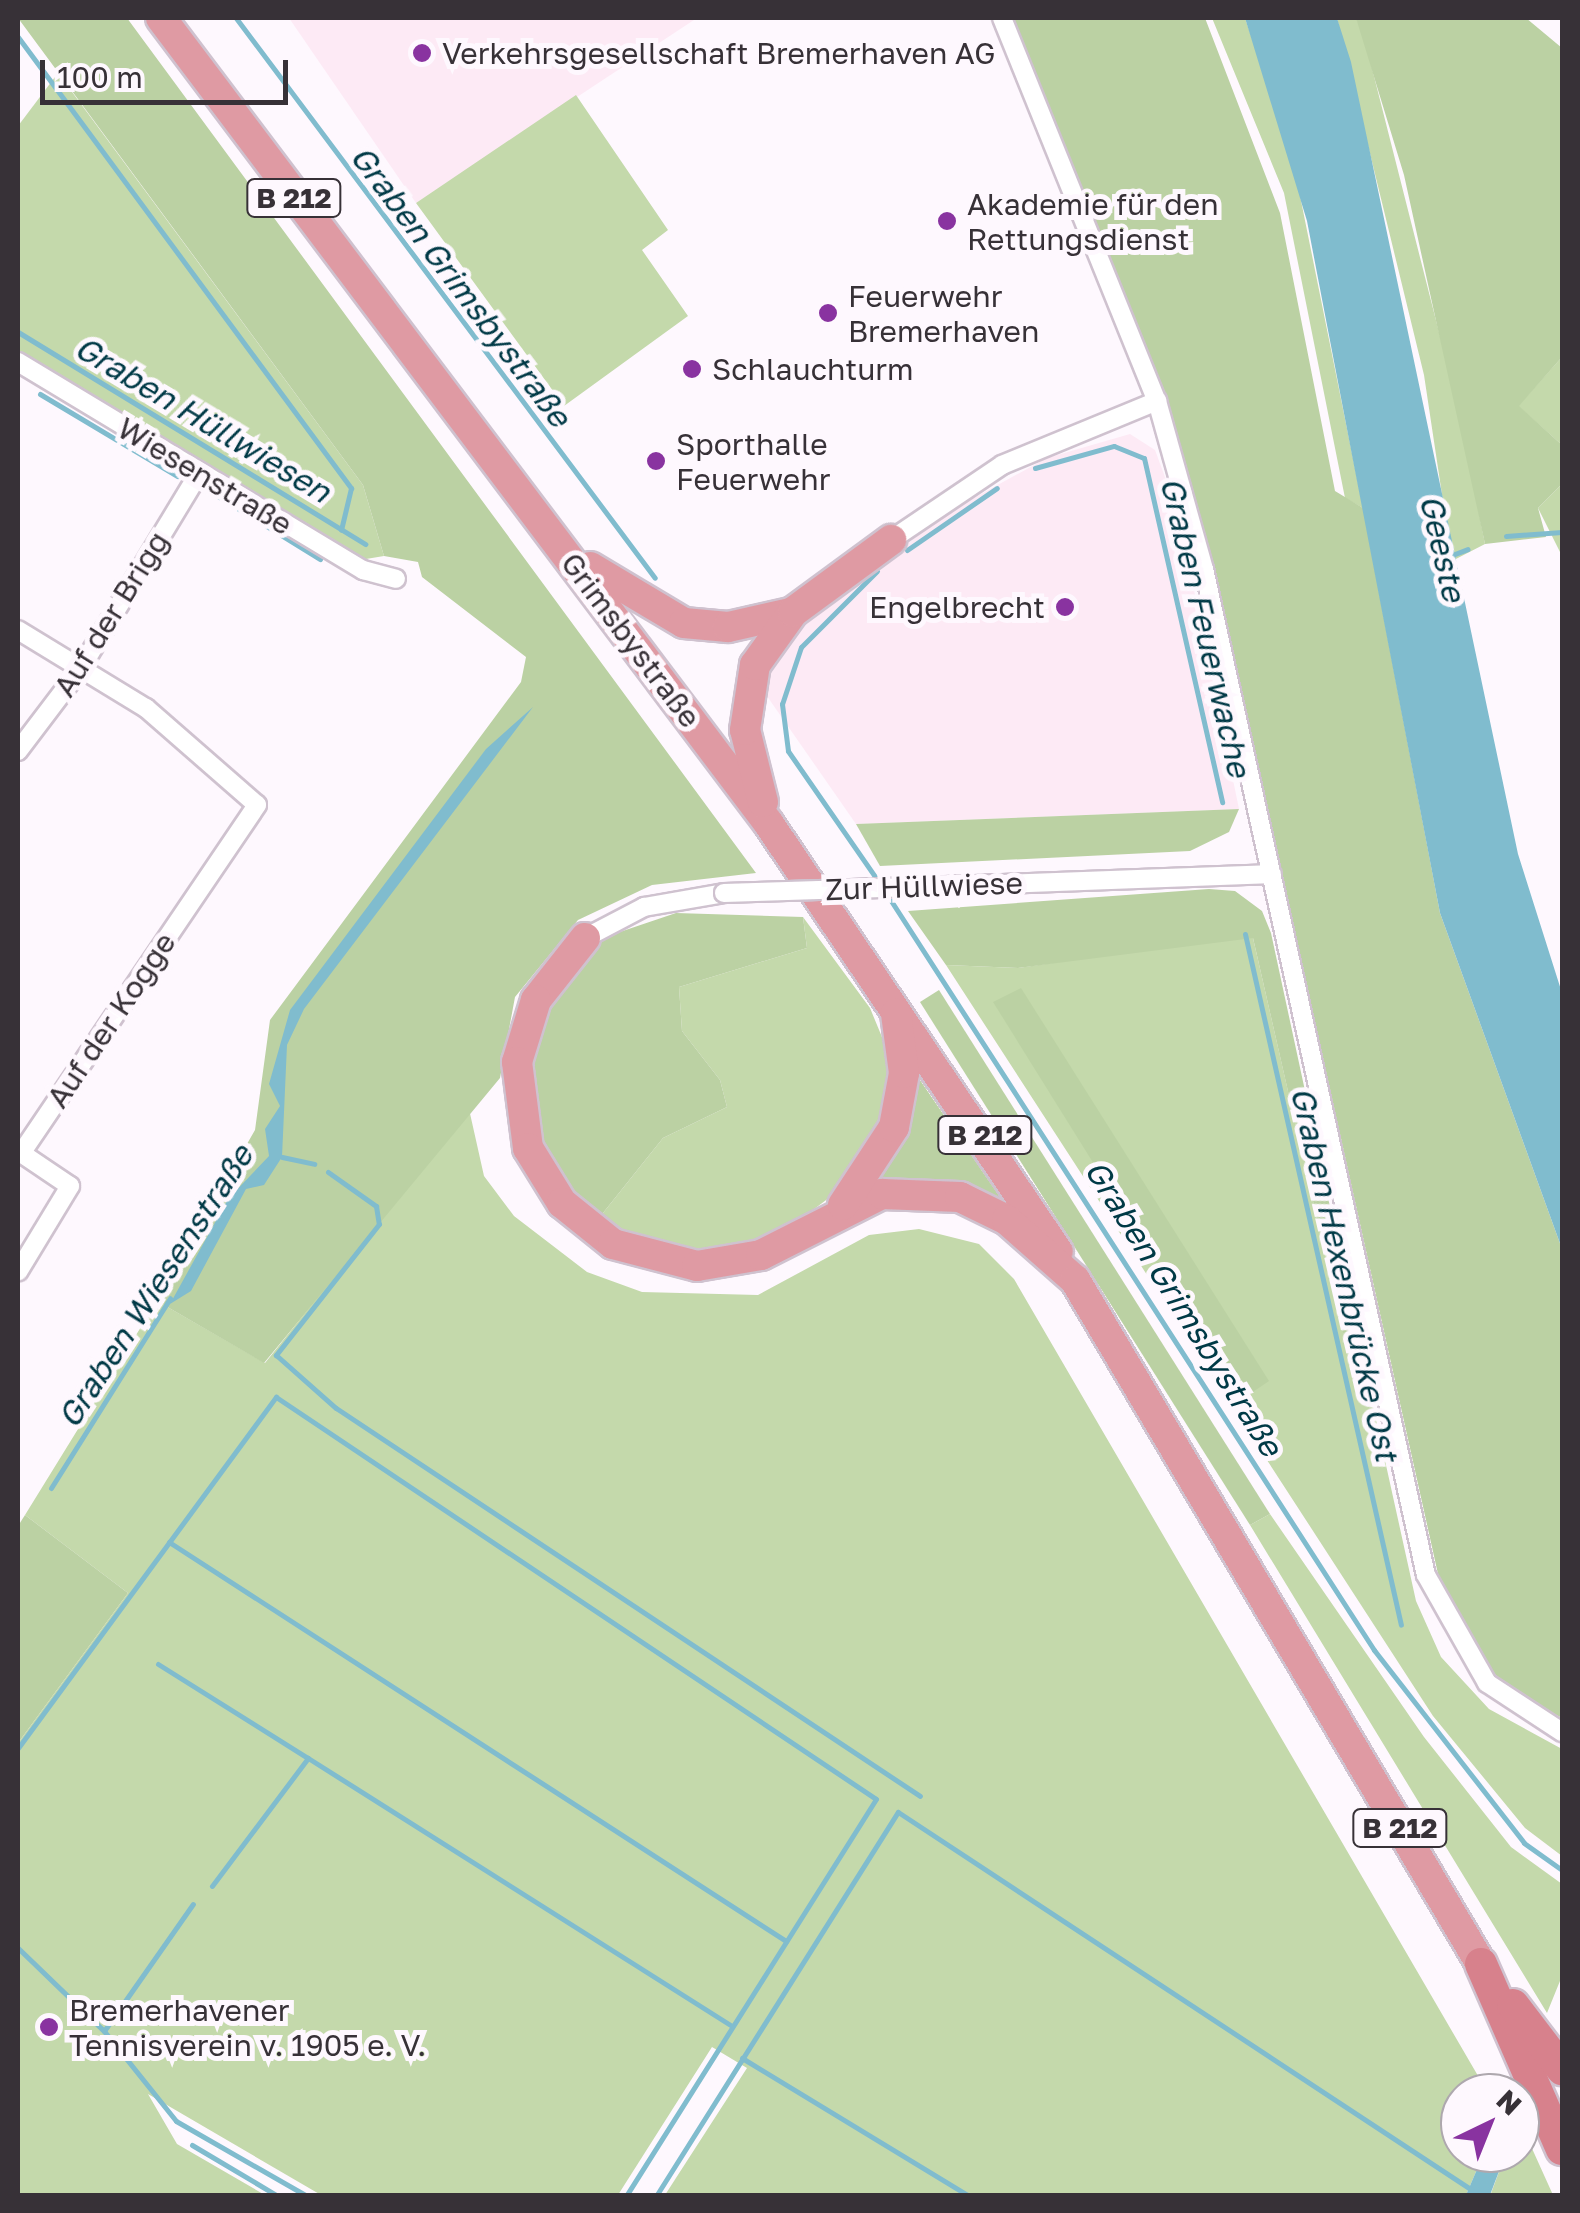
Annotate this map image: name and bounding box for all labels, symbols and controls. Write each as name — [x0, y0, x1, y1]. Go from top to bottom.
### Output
place label: Verkehrsgesellschaft Bremerhaven AG — [442, 35, 995, 71]
scale bar — [45, 40, 292, 102]
marker: Verkehrsgesellschaft Bremerhaven AG — [411, 42, 433, 64]
text: 100 m — [57, 59, 143, 95]
water label: Graben Grimsbystraße — [343, 138, 579, 434]
road number: B 212 — [244, 175, 344, 221]
place label: Akademie für den Rettungsdienst — [967, 186, 1219, 256]
marker: Akademie für den Rettungsdienst — [936, 210, 958, 232]
place label: Feuerwehr Bremerhaven — [848, 278, 1039, 348]
marker: Feuerwehr Bremerhaven — [817, 302, 839, 324]
water label: Graben Hüllwiesen — [68, 328, 338, 510]
place label: Schlauchturm — [712, 351, 914, 387]
marker: Schlauchturm — [681, 358, 703, 380]
street label: Wiesenstraße — [111, 410, 299, 542]
place label: Sporthalle Feuerwehr — [676, 426, 830, 496]
marker: Sporthalle Feuerwehr — [645, 450, 667, 472]
water label: Graben Feuerwache — [1153, 474, 1259, 780]
water label: Geeste — [1412, 491, 1474, 605]
street label: Auf der Brigg — [46, 525, 176, 703]
street label: Grimsbystraße — [554, 546, 708, 734]
place label: Engelbrecht — [869, 589, 1045, 625]
marker: Engelbrecht — [1054, 596, 1076, 618]
street label: Zur Hüllwiese — [825, 865, 1023, 907]
street label: Auf der Kogge — [39, 926, 183, 1114]
water label: Graben Hexenbrücke Ost — [1283, 1083, 1407, 1465]
road number: B 212 — [935, 1112, 1035, 1158]
water label: Graben Wiesenstraße — [49, 1138, 261, 1434]
water label: Graben Grimsbystraße — [1077, 1153, 1291, 1463]
road number: B 212 — [1350, 1805, 1450, 1851]
place label: Bremerhavener Tennisverein v. 1905 e. V. — [69, 1992, 426, 2062]
marker: Bremerhavener Tennisverein v. 1905 e. V. — [38, 2016, 60, 2038]
north arrow — [1440, 2073, 1540, 2173]
text: N — [1490, 2083, 1528, 2121]

